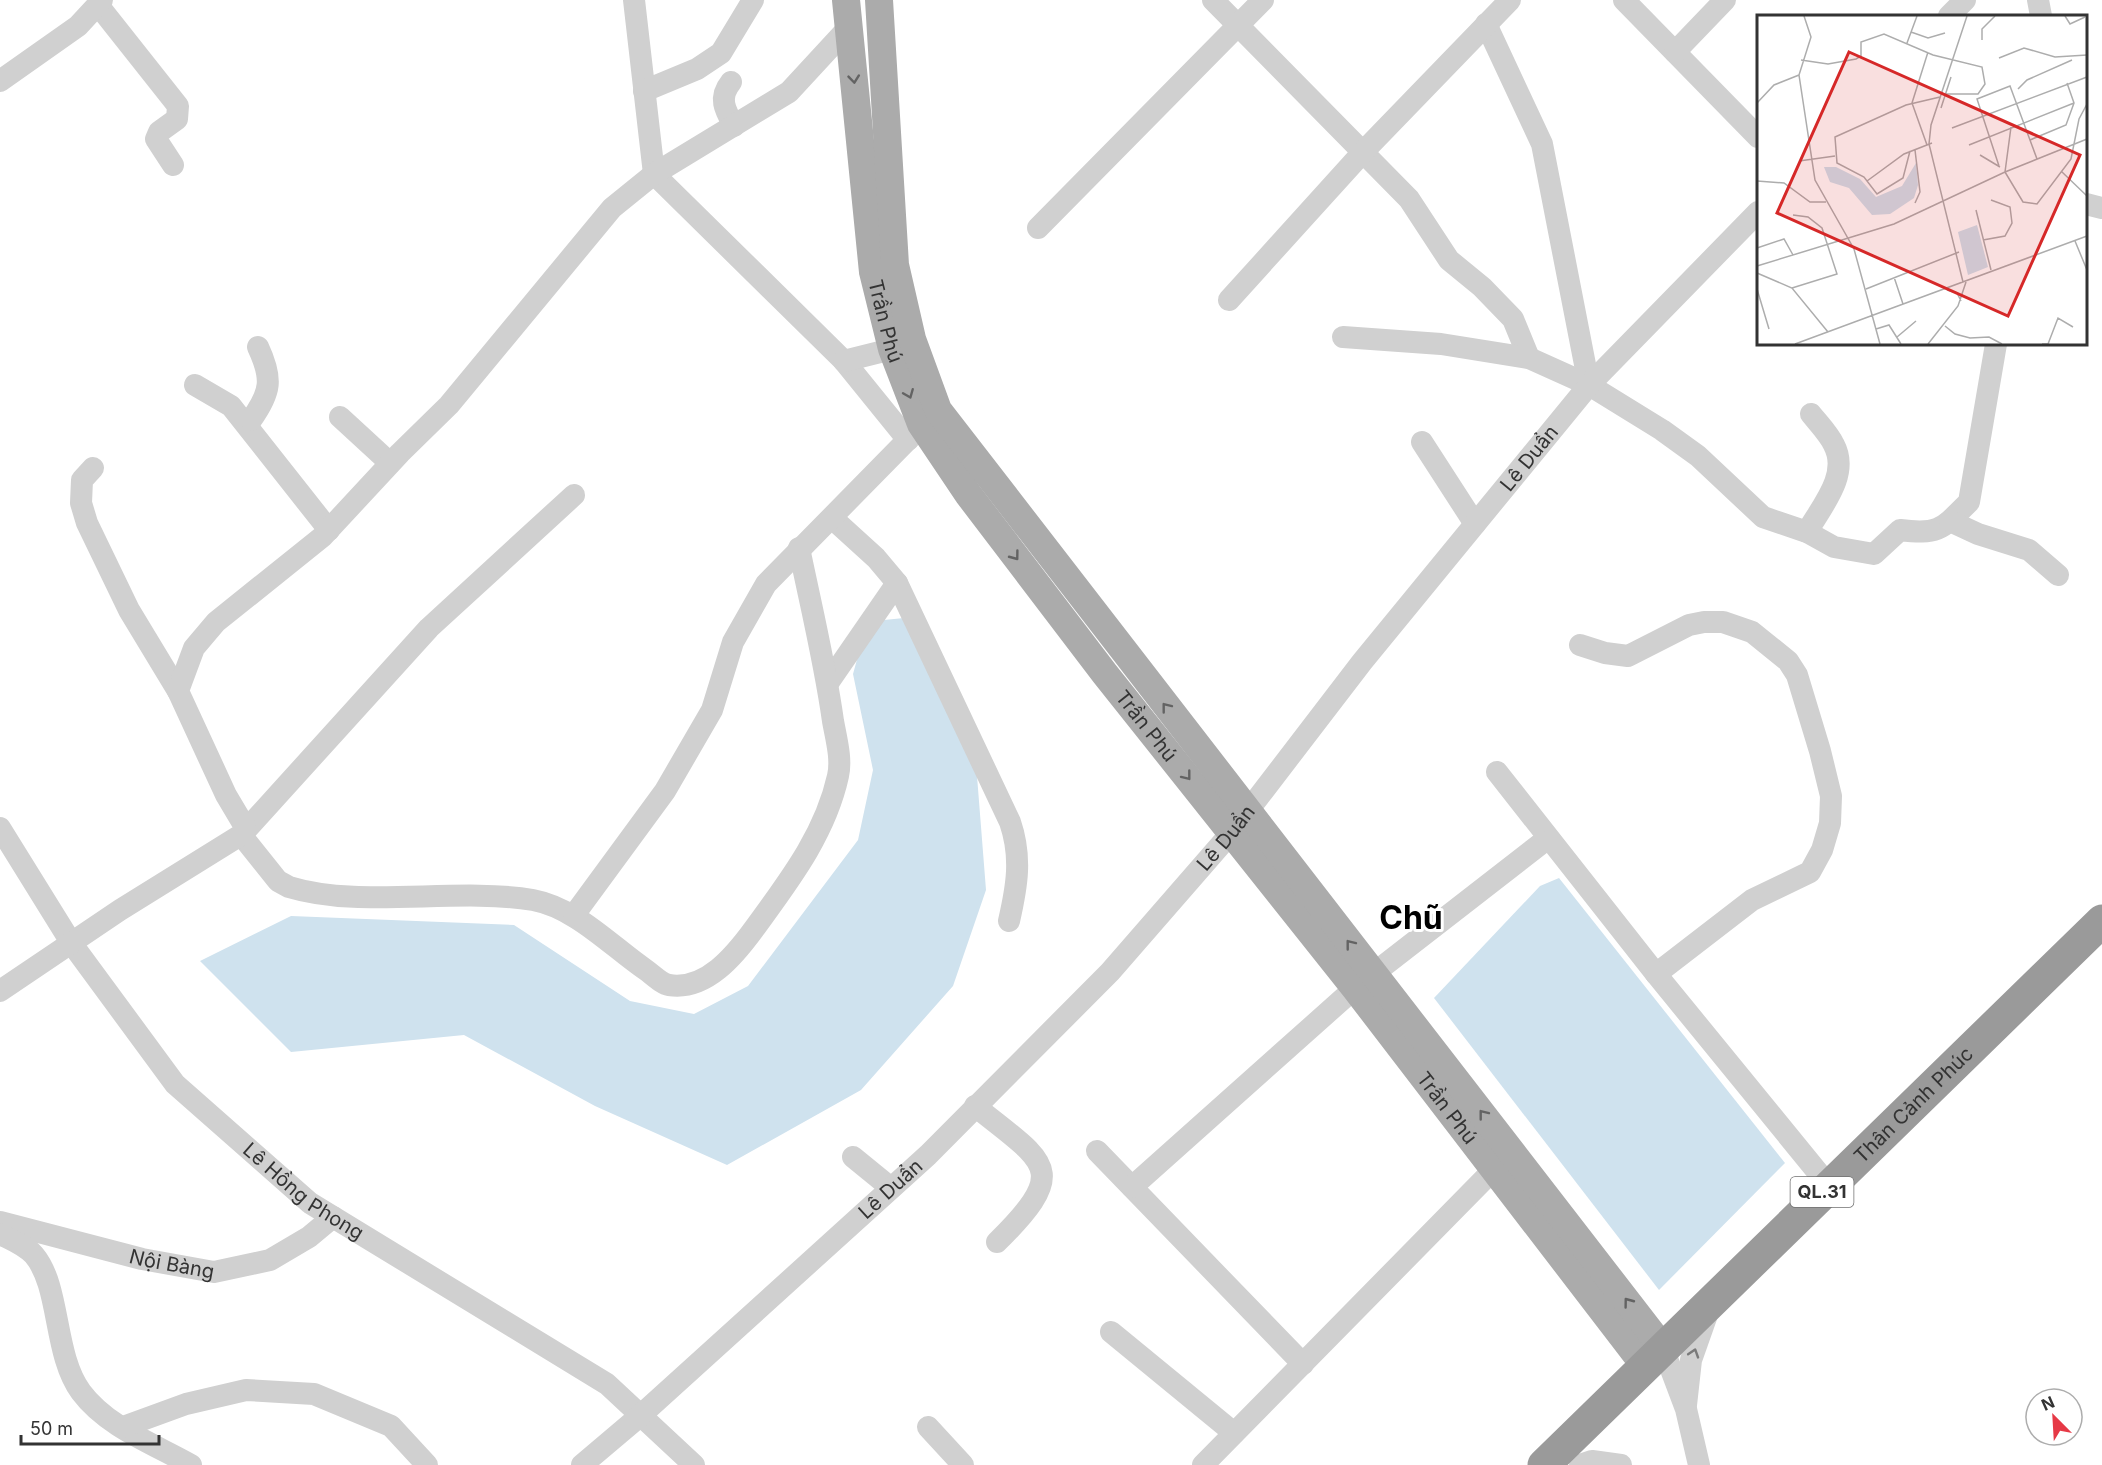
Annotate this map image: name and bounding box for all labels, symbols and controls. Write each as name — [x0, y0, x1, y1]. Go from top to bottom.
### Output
inset map — [1757, 15, 2087, 345]
one-way arrow — [847, 75, 860, 84]
street label: Trần Phú — [863, 277, 908, 366]
one-way arrow — [902, 387, 914, 398]
street label: Lê Duẩn — [1495, 420, 1563, 496]
one-way arrow — [1008, 549, 1019, 560]
street label: Trần Phú — [1111, 685, 1182, 766]
one-way arrow — [1162, 703, 1173, 714]
one-way arrow — [1179, 770, 1190, 781]
street label: Lê Duẩn — [1192, 800, 1260, 876]
district label: Chũ — [1379, 898, 1443, 937]
one-way arrow — [1347, 939, 1358, 950]
street label: Thân Cảnh Phúc — [1849, 1042, 1978, 1168]
street label: Trần Phú — [1412, 1067, 1482, 1149]
one-way arrow — [1480, 1109, 1491, 1120]
street label: Lê Hồng Phong — [238, 1138, 368, 1245]
street label: Lê Duẩn — [854, 1154, 927, 1224]
road number: QL.31 — [1790, 1177, 1854, 1207]
street label: Nội Bàng — [127, 1244, 216, 1284]
one-way arrow — [1624, 1297, 1635, 1308]
one-way arrow — [1687, 1348, 1699, 1359]
north arrow — [2024, 1387, 2084, 1447]
text: N — [2038, 1392, 2058, 1415]
scale bar — [21, 1408, 159, 1446]
text: 50 m — [30, 1418, 73, 1439]

